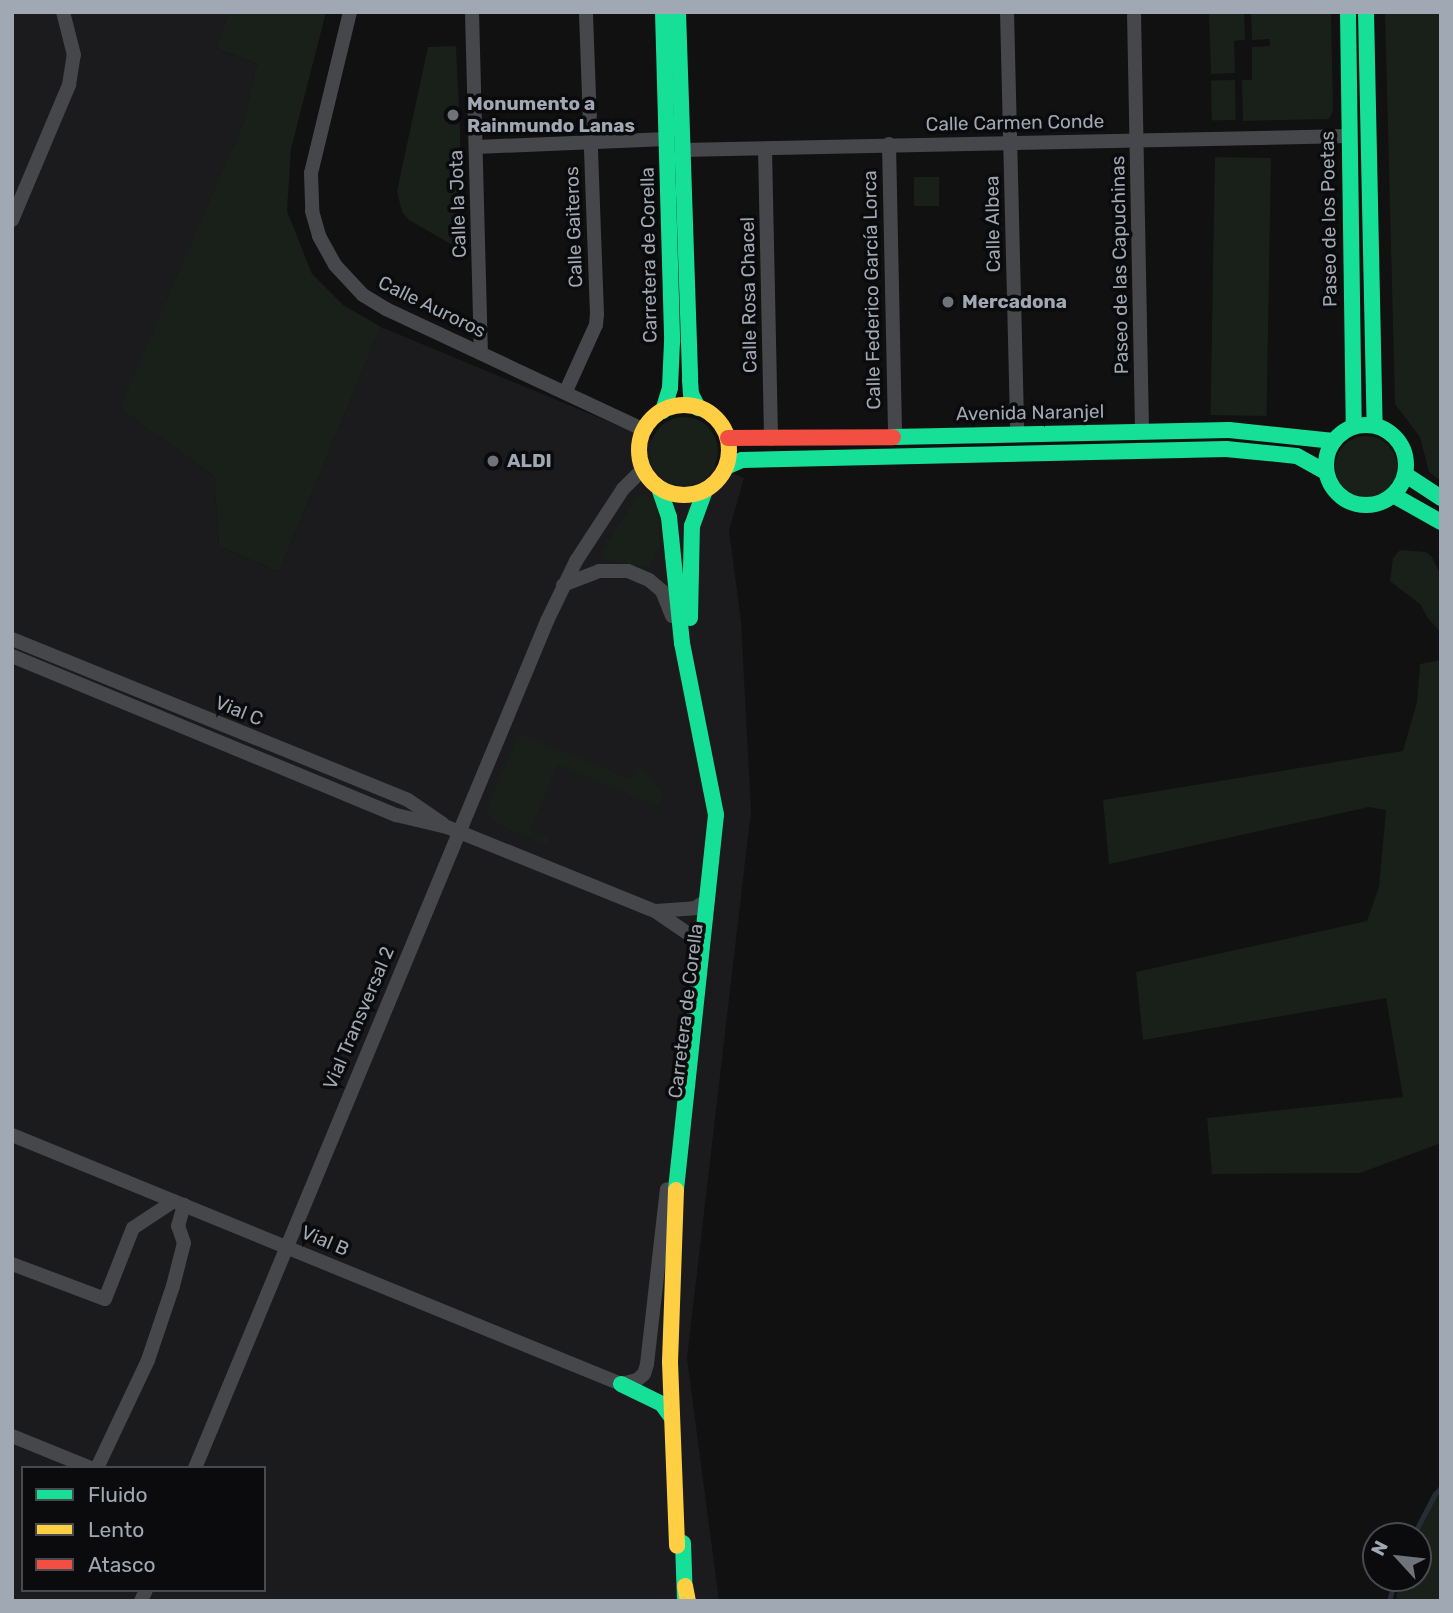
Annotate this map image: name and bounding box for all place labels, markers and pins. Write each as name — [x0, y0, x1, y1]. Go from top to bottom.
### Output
place label: Monumento a Rainmundo Lanas — [467, 93, 635, 137]
marker: Monumento a Rainmundo Lanas — [445, 107, 461, 123]
place label: Mercadona — [962, 291, 1067, 313]
marker: Mercadona — [940, 294, 956, 310]
place label: ALDI — [507, 450, 552, 472]
marker: ALDI — [485, 453, 501, 469]

